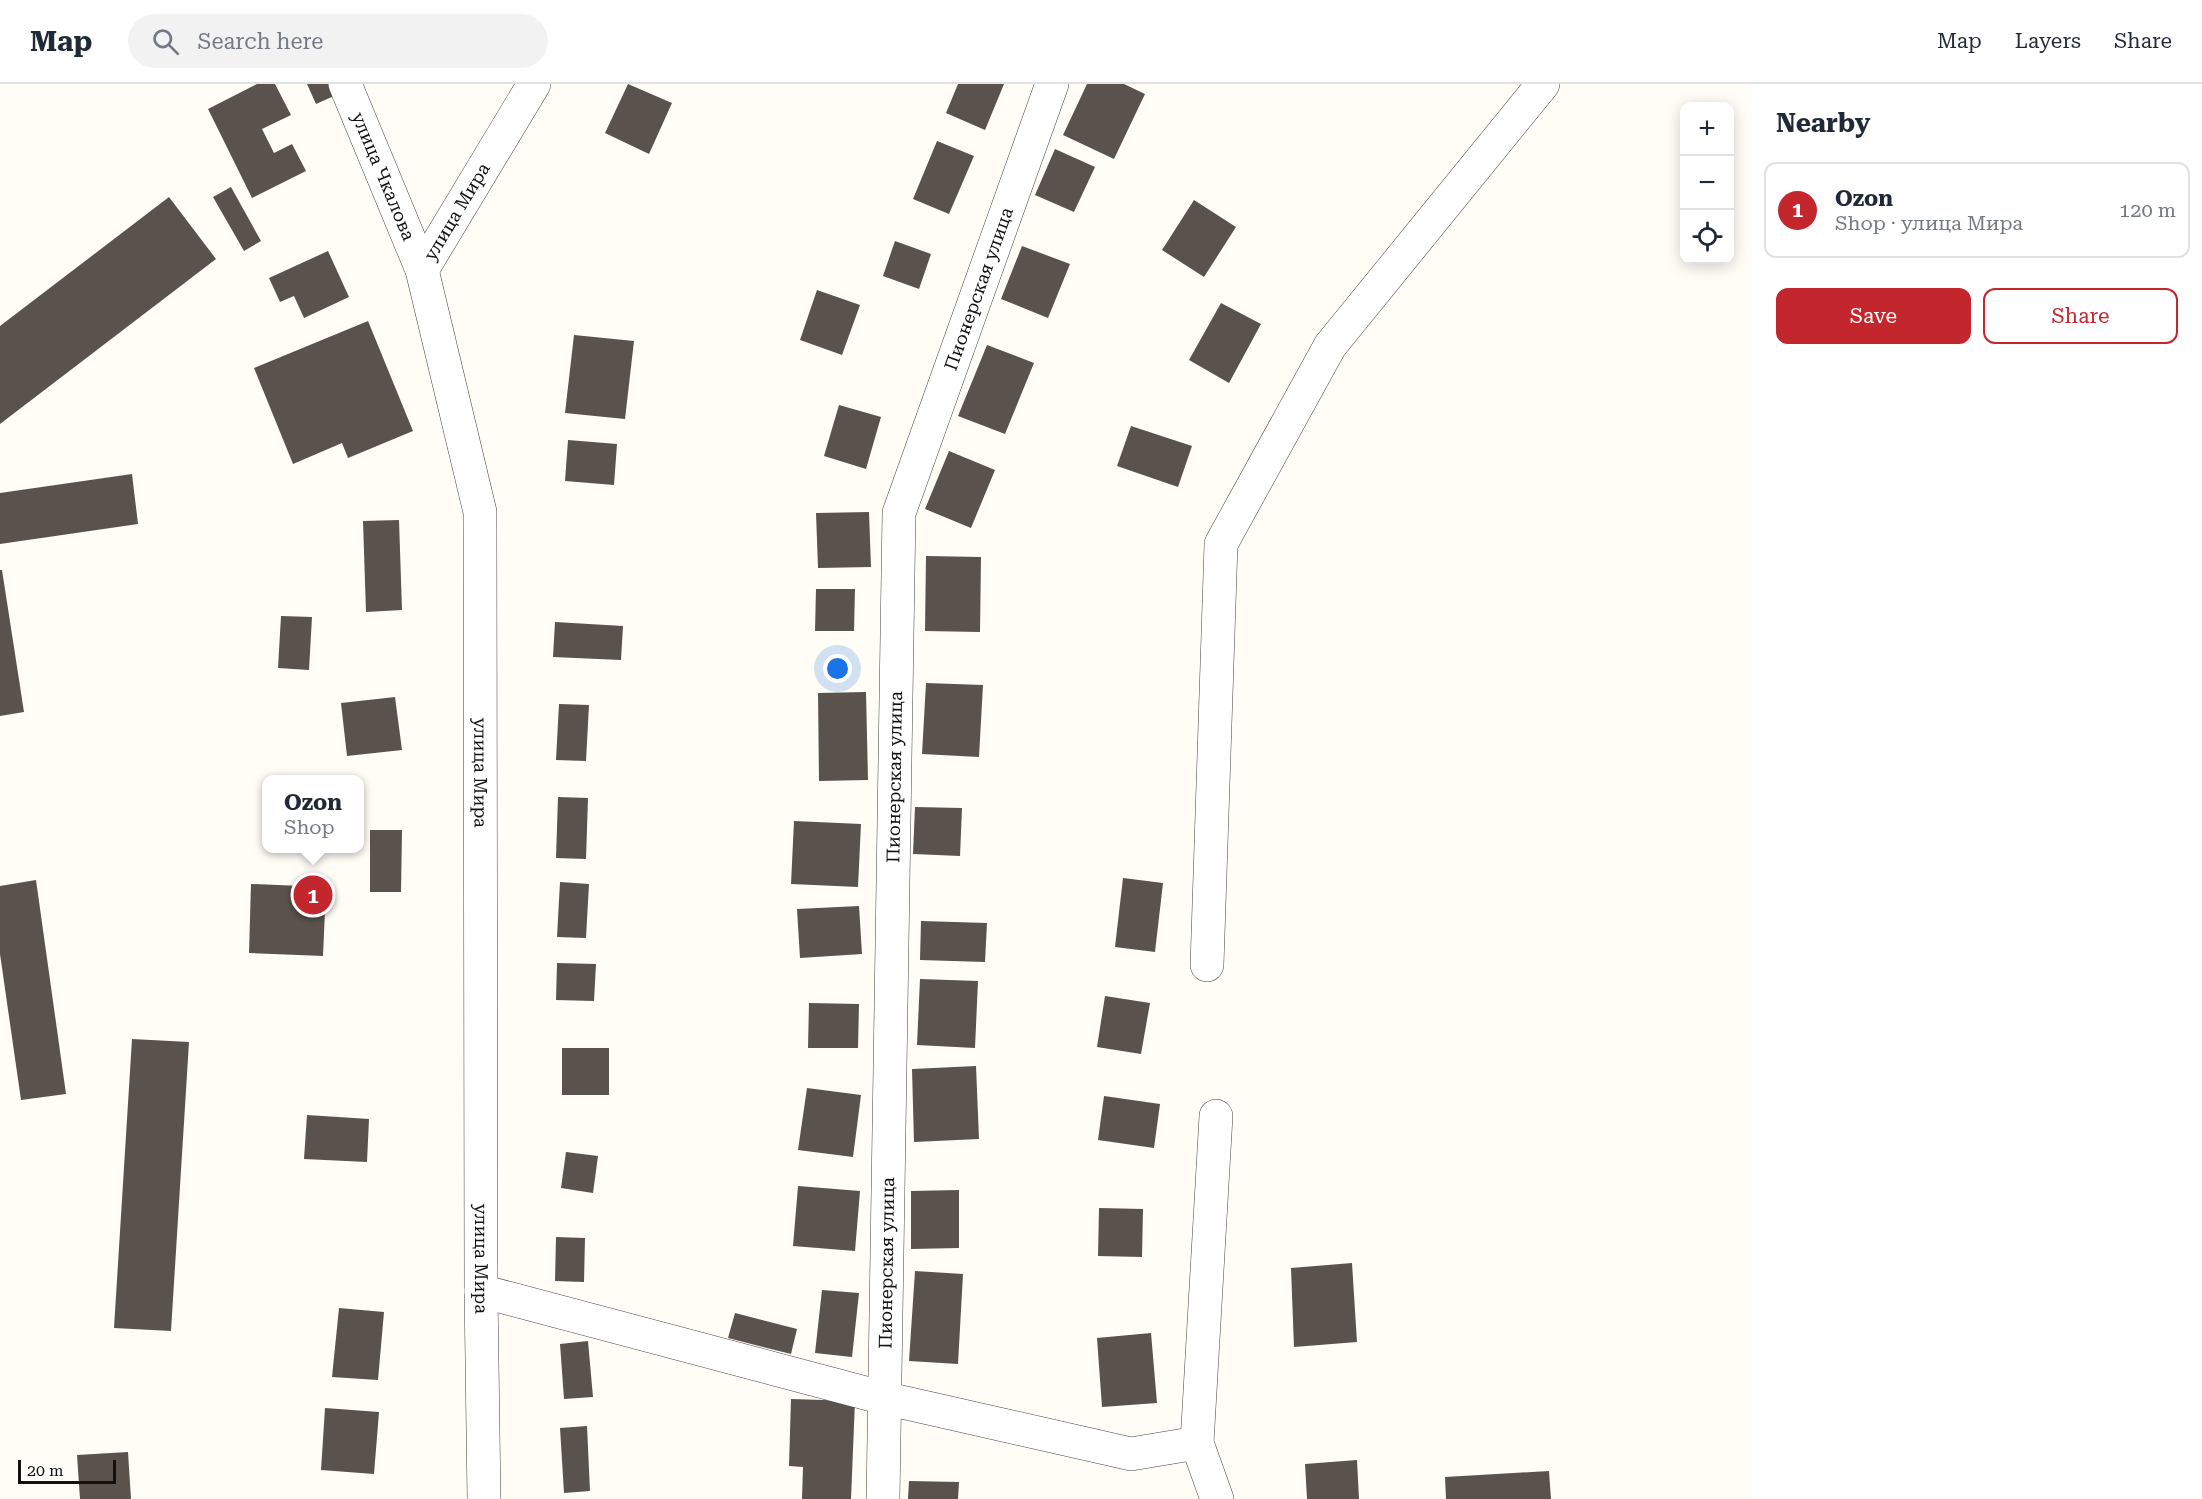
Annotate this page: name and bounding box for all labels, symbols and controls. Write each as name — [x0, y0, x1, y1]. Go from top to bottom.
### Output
search box — [128, 14, 548, 68]
text: Map — [30, 25, 92, 58]
icon: search — [149, 25, 182, 58]
text: Search here — [197, 29, 323, 54]
text: Map — [1937, 29, 1982, 53]
text: Layers — [2015, 29, 2081, 53]
text: Share — [2114, 29, 2172, 53]
map controls — [1680, 102, 1734, 264]
button: + — [1680, 102, 1734, 156]
text: Nearby — [1776, 108, 1870, 138]
street label: улица Чкалова — [348, 109, 420, 244]
button: − — [1680, 156, 1734, 210]
street label: улица Мира — [419, 159, 494, 264]
text: Ozon — [1835, 186, 1893, 211]
text: 1 — [1792, 198, 1803, 222]
text: 120 m — [2119, 198, 2176, 222]
street label: Пионерская улица — [940, 204, 1017, 373]
button: locate — [1680, 210, 1734, 264]
text: Shop · улица Мира — [1835, 211, 2023, 235]
button: Save — [1776, 288, 1971, 344]
button: Share — [1983, 288, 2178, 344]
your location — [823, 654, 852, 683]
street label: Пионерская улица — [882, 691, 906, 863]
street label: улица Мира — [470, 718, 491, 828]
popup — [262, 775, 364, 853]
text: Ozon — [284, 790, 342, 815]
text: Shop — [284, 815, 335, 839]
pin: 1 — [294, 872, 332, 918]
street label: Пионерская улица — [874, 1177, 898, 1349]
street label: улица Мира — [471, 1204, 492, 1314]
scale bar — [18, 1457, 116, 1484]
text: 20 m — [27, 1461, 64, 1480]

